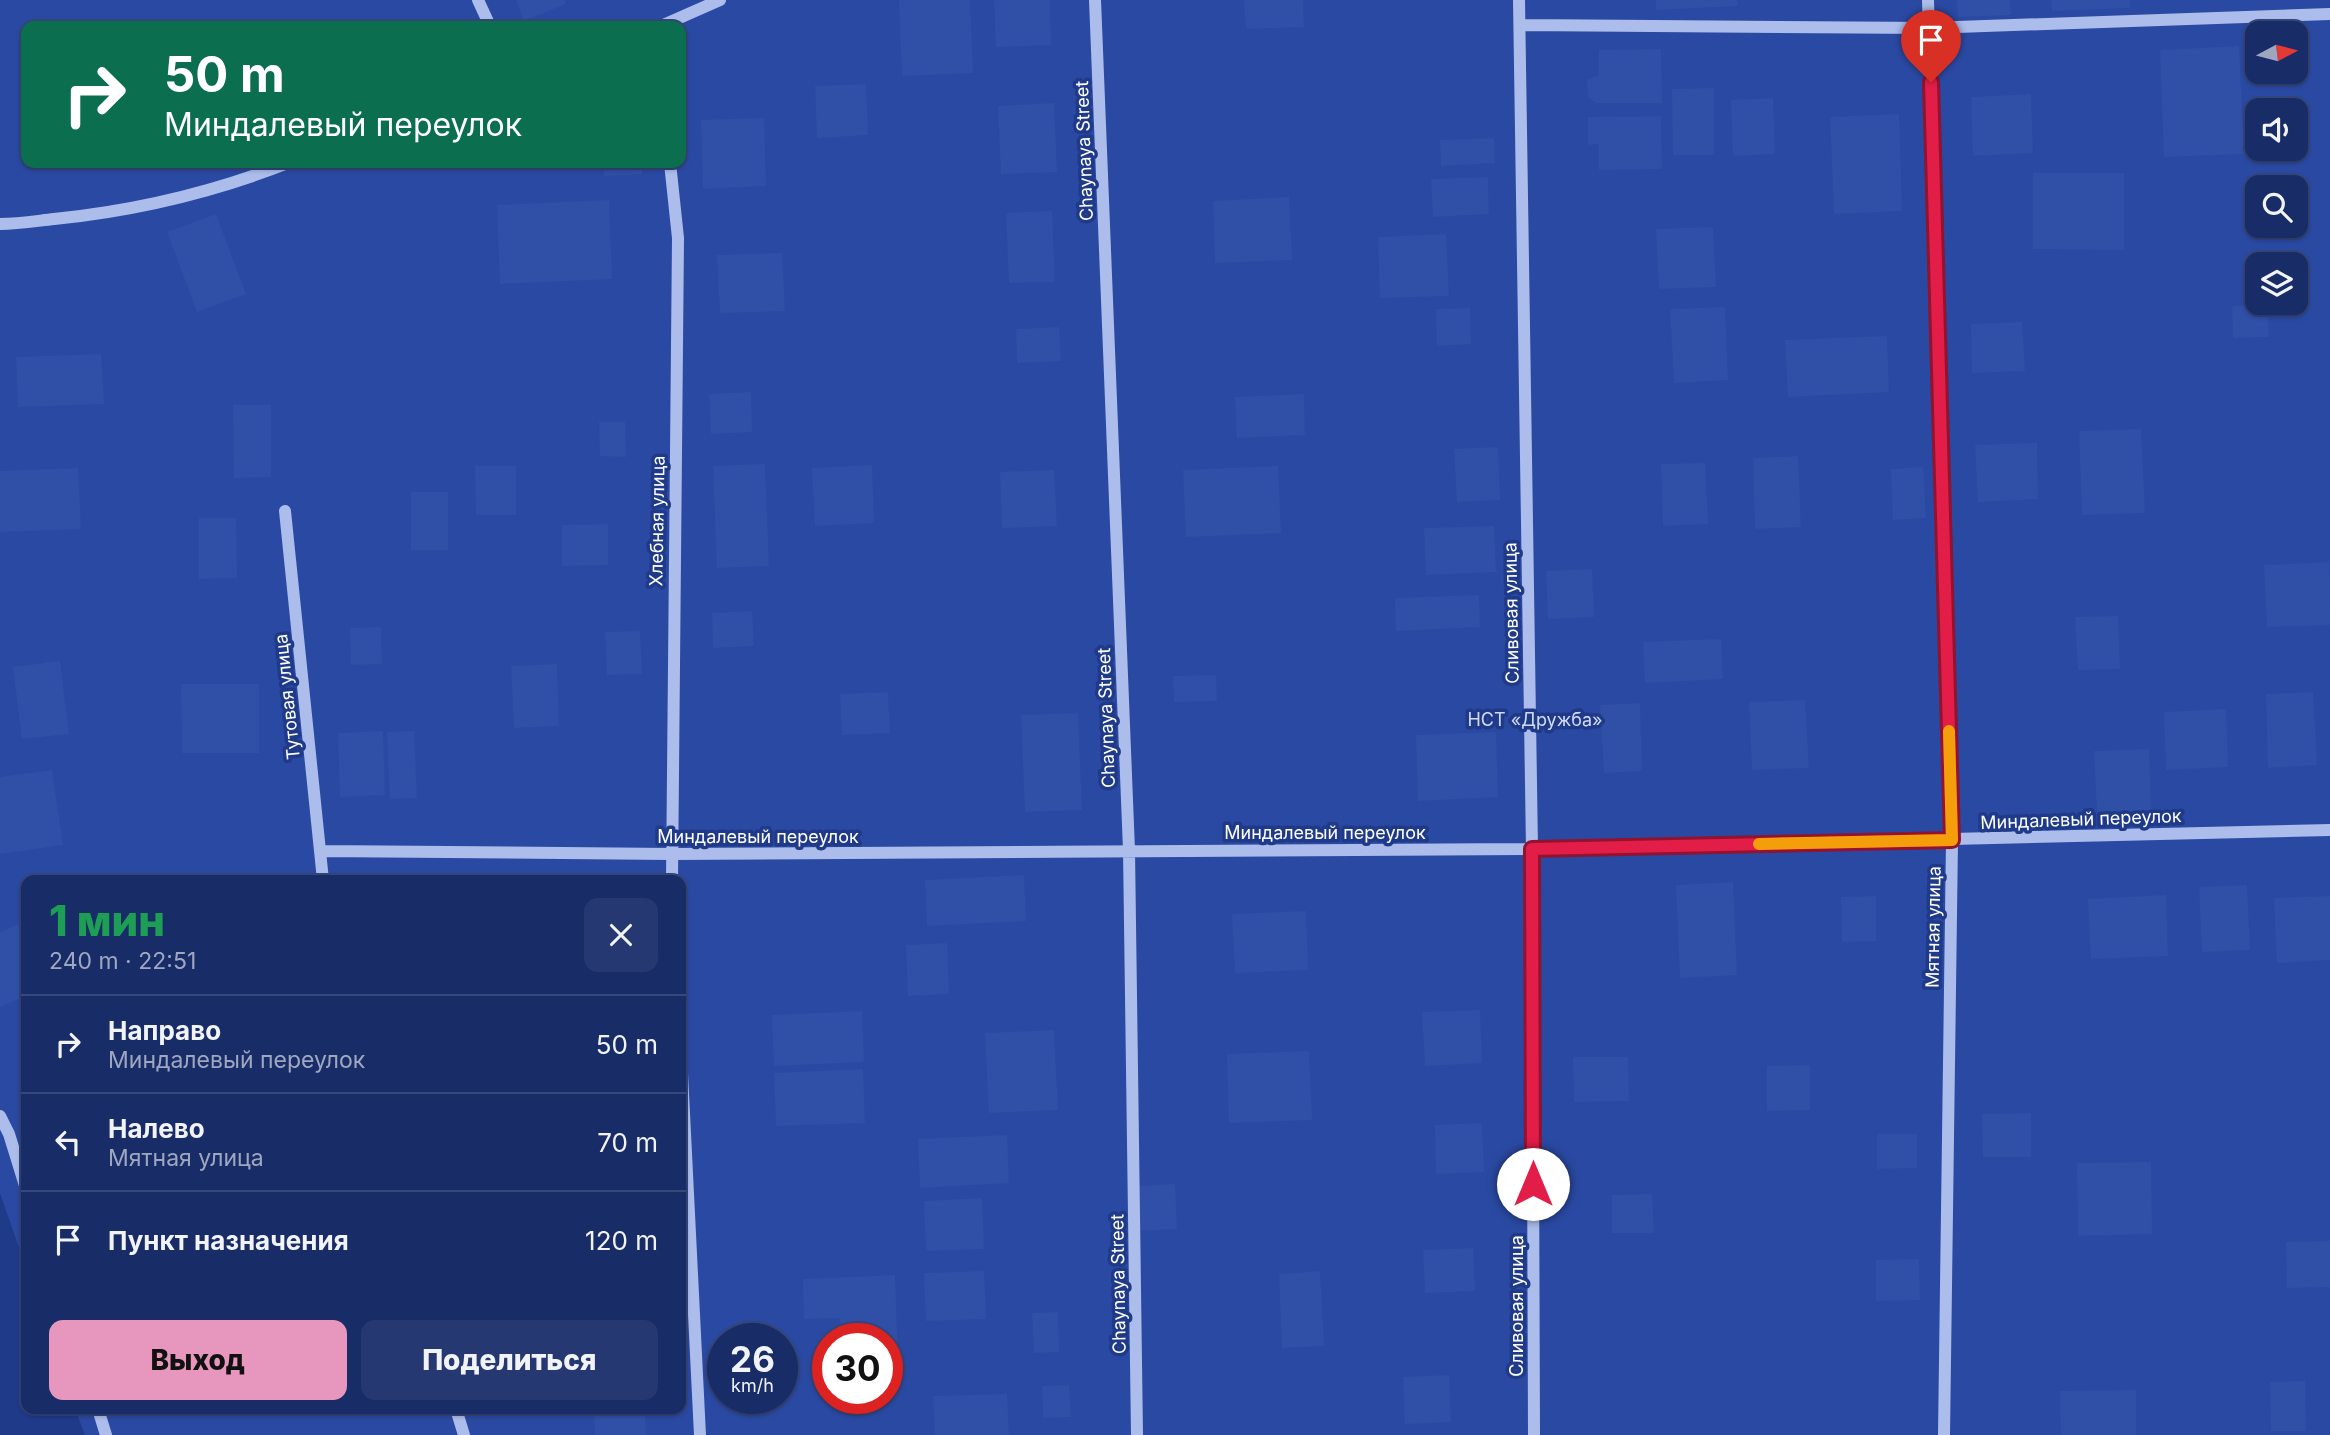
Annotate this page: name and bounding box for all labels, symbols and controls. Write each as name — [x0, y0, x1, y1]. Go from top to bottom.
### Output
pin — [1901, 10, 1961, 82]
icon: arrive — [1912, 21, 1950, 59]
north arrow — [2245, 21, 2308, 84]
map controls — [2245, 21, 2308, 315]
text: 50 m — [164, 45, 285, 104]
icon: right — [49, 49, 140, 140]
street label: Chaynaya Street — [1071, 80, 1097, 221]
button: sound — [2245, 98, 2308, 161]
text: Миндалевый переулок — [164, 105, 522, 144]
button: search — [2245, 175, 2308, 238]
button: layers — [2245, 252, 2308, 315]
street label: Хлебная улица — [645, 455, 669, 587]
street label: Сливовая улица — [1499, 542, 1523, 684]
street label: Тутовая улица — [270, 633, 304, 761]
street label: Chaynaya Street — [1093, 647, 1119, 788]
park label: НСТ «Дружба» — [1467, 709, 1603, 730]
street label: Миндалевый переулок — [1980, 805, 2182, 833]
street label: Миндалевый переулок — [1224, 822, 1426, 843]
street label: Миндалевый переулок — [657, 826, 859, 847]
street label: Мятная улица — [1921, 866, 1945, 988]
text: 1 мин — [49, 895, 165, 946]
button: close — [584, 898, 658, 972]
text: 240 m · 22:51 — [49, 947, 196, 975]
text: Направо — [108, 1015, 221, 1046]
icon: right — [49, 1025, 87, 1063]
text: 50 m — [596, 1029, 658, 1060]
text: Миндалевый переулок — [108, 1046, 365, 1074]
text: Налево — [108, 1113, 205, 1144]
icon: left — [49, 1123, 87, 1161]
text: 70 m — [597, 1127, 658, 1158]
text: Мятная улица — [108, 1144, 264, 1172]
position arrow — [1496, 1147, 1570, 1221]
street label: Chaynaya Street — [1106, 1214, 1130, 1354]
icon: arrive — [49, 1221, 87, 1259]
text: Пункт назначения — [108, 1225, 349, 1256]
text: 120 m — [585, 1225, 658, 1256]
street label: Сливовая улица — [1506, 1235, 1527, 1377]
button: Выход — [49, 1320, 347, 1400]
button: Поделиться — [361, 1320, 658, 1400]
speed limit sign: 30 — [812, 1323, 903, 1414]
text: 26 — [730, 1338, 775, 1380]
text: km/h — [731, 1375, 774, 1396]

